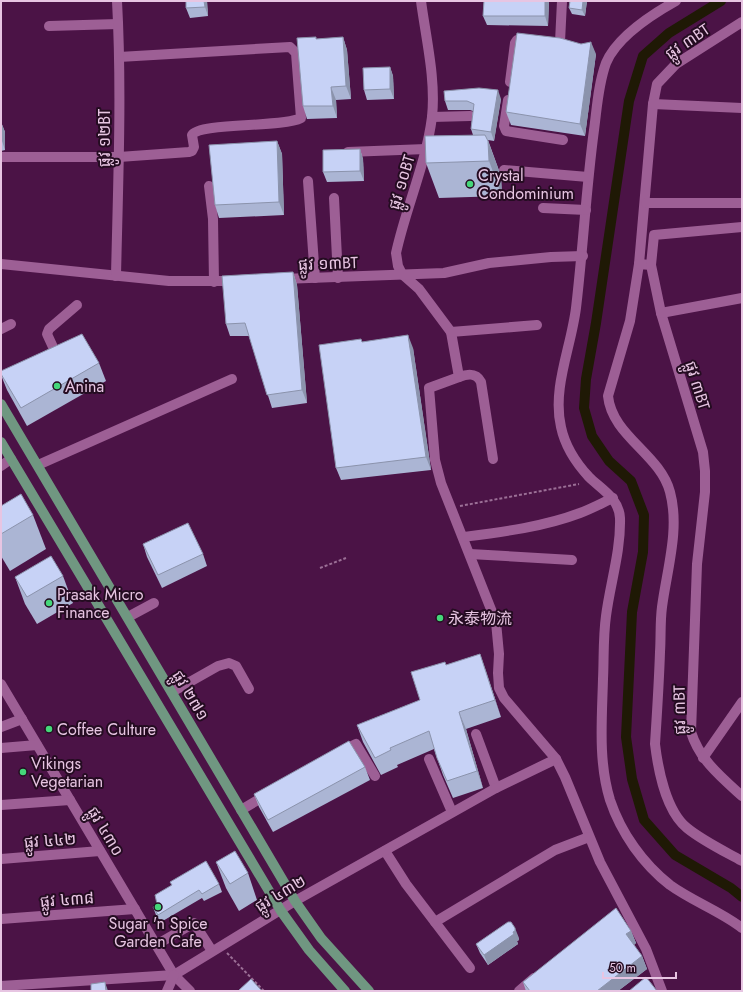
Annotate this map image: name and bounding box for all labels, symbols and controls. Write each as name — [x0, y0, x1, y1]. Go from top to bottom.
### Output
street label: ផ្លូវ ៣BT — [660, 18, 716, 67]
street label: ផ្លូវ ១២BT — [93, 108, 119, 167]
street label: ផ្លូវ ១០BT — [382, 151, 423, 213]
place label: Crystal Condominium — [478, 164, 574, 205]
marker: Crystal Condominium — [465, 179, 475, 189]
street label: ផ្លូវ ១៣BT — [298, 251, 359, 279]
street label: ផ្លូវ ៣BT — [677, 358, 716, 414]
place label: Anina — [65, 375, 104, 398]
marker: Anina — [52, 381, 62, 391]
place label: Prasak Micro Finance — [57, 583, 144, 624]
marker: Prasak Micro Finance — [44, 598, 54, 608]
place label: 永泰物流 — [448, 607, 512, 630]
marker: 永泰物流 — [435, 613, 445, 623]
street label: ផ្លូវ ២៧១ — [164, 666, 215, 726]
street label: ផ្លូវ ៣BT — [668, 684, 694, 735]
place label: Coffee Culture — [57, 718, 156, 741]
marker: Coffee Culture — [44, 724, 54, 734]
place label: Vikings Vegetarian — [31, 752, 103, 793]
marker: Vikings Vegetarian — [18, 767, 28, 777]
street label: ផ្លូវ ៤៣០ — [79, 802, 129, 862]
street label: ផ្លូវ ៤៤២ — [23, 827, 77, 857]
street label: ផ្លូវ ៤៣២ — [250, 869, 312, 920]
street label: ផ្លូវ ៤៣៨ — [39, 886, 95, 916]
marker: Sugar 'n Spice Garden Cafe — [153, 902, 163, 912]
place label: Sugar 'n Spice Garden Cafe — [108, 912, 208, 953]
scale bar — [603, 954, 676, 980]
text: 50 m — [609, 959, 636, 977]

